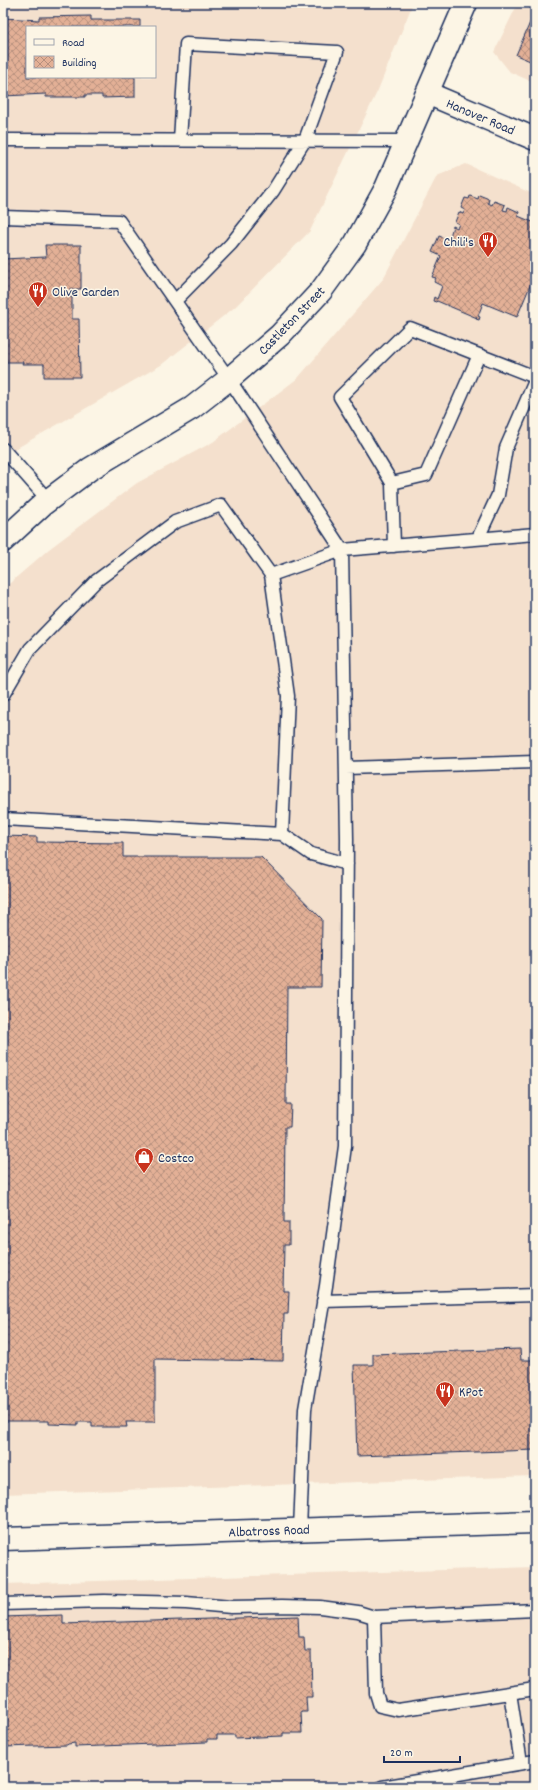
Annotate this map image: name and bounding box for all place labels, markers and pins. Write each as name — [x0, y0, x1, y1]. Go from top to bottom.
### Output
restaurant icon: Chili's — [477, 230, 499, 258]
place label: Chili's — [444, 233, 474, 253]
restaurant icon: Olive Garden — [27, 280, 49, 308]
place label: Olive Garden — [52, 283, 119, 303]
shop icon: Costco — [133, 1146, 155, 1174]
place label: Costco — [158, 1149, 194, 1169]
restaurant icon: KPot — [434, 1380, 456, 1408]
place label: KPot — [459, 1383, 483, 1403]

